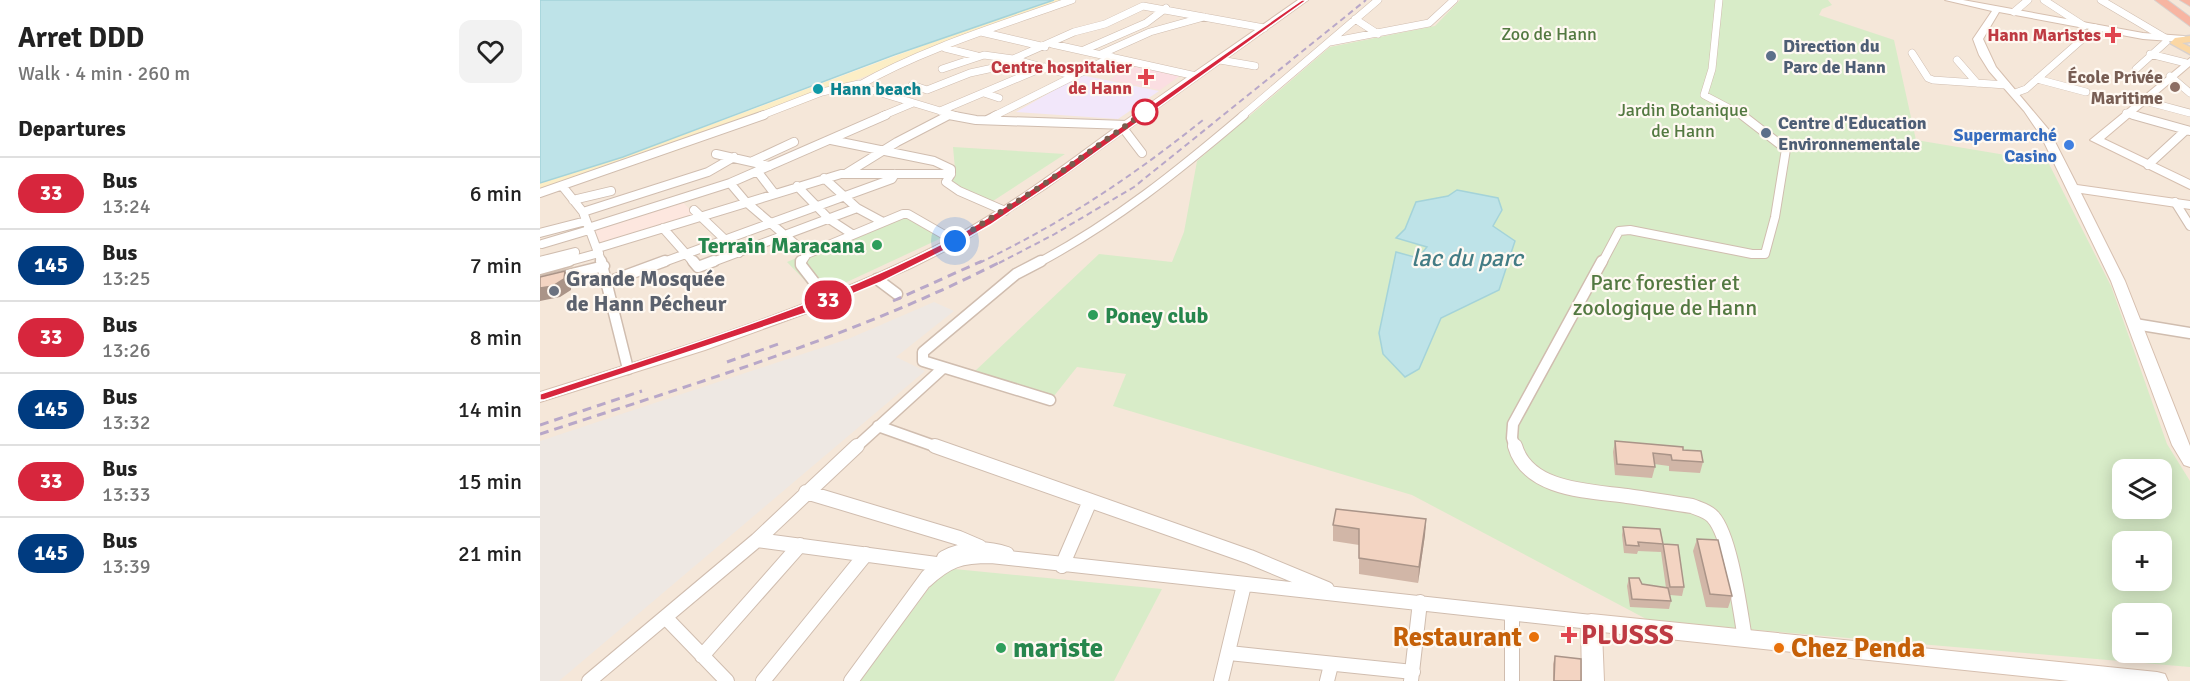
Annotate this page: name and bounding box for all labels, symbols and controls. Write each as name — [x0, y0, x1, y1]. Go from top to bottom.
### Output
button: heart — [459, 20, 522, 83]
text: Arret DDD — [18, 21, 144, 55]
park label: Zoo de Hann — [1501, 23, 1597, 45]
place label: Hann Maristes — [1987, 24, 2101, 46]
marker: Hann Maristes — [2106, 28, 2120, 42]
place label: Direction du Parc de Hann — [1783, 35, 1886, 78]
marker: Direction du Parc de Hann — [1764, 49, 1778, 63]
place label: Centre hospitalier de Hann — [991, 56, 1133, 99]
text: Walk · 4 min · 260 m — [18, 61, 190, 86]
place label: École Privée Maritime — [2067, 66, 2163, 109]
marker: Centre hospitalier de Hann — [1137, 68, 1155, 86]
place label: Hann beach — [830, 78, 921, 100]
marker: École Privée Maritime — [2168, 80, 2182, 94]
marker: Hann beach — [811, 82, 825, 96]
unlabelled marker — [1132, 99, 1158, 125]
park label: Jardin Botanique de Hann — [1618, 99, 1748, 142]
place label: Centre d'Education Environnementale — [1778, 112, 1927, 155]
text: Departures — [18, 115, 126, 142]
place label: Supermarché Casino — [1953, 124, 2057, 167]
marker: Centre d'Education Environnementale — [1759, 126, 1773, 140]
marker: Supermarché Casino — [2062, 138, 2076, 152]
text: Bus — [102, 167, 137, 194]
text: 33 — [40, 180, 62, 206]
text: 6 min — [470, 180, 522, 207]
text: 13:24 — [102, 194, 151, 219]
your location — [940, 226, 970, 256]
place label: Terrain Maracana — [698, 232, 865, 259]
marker: Terrain Maracana — [870, 238, 884, 252]
text: Bus — [102, 239, 137, 266]
water label: lac du parc — [1411, 243, 1524, 273]
text: 145 — [34, 252, 68, 278]
text: 7 min — [470, 252, 522, 279]
place label: Grande Mosquée de Hann Pécheur — [566, 265, 727, 317]
text: 13:25 — [102, 266, 151, 291]
park label: Parc forestier et zoologique de Hann — [1573, 269, 1757, 321]
line badge: 33 — [801, 280, 855, 320]
marker: Grande Mosquée de Hann Pécheur — [547, 284, 561, 298]
text: 33 — [817, 287, 839, 313]
place label: Poney club — [1105, 302, 1209, 329]
marker: Poney club — [1086, 308, 1100, 322]
text: Bus — [102, 311, 137, 338]
text: 33 — [40, 324, 62, 350]
text: 8 min — [470, 324, 522, 351]
text: 13:26 — [102, 338, 151, 363]
text: Bus — [102, 383, 137, 410]
text: 145 — [34, 396, 68, 422]
text: 14 min — [458, 396, 522, 423]
text: 13:32 — [102, 410, 151, 435]
text: Bus — [102, 455, 137, 482]
map controls — [2112, 459, 2172, 663]
button: layers — [2112, 459, 2172, 519]
text: 33 — [40, 468, 62, 494]
text: 15 min — [458, 468, 522, 495]
text: 13:33 — [102, 482, 151, 507]
text: Bus — [102, 527, 137, 554]
button: + — [2112, 531, 2172, 591]
text: 145 — [34, 540, 68, 566]
text: 21 min — [458, 540, 522, 567]
text: 13:39 — [102, 554, 151, 579]
button: − — [2112, 603, 2172, 663]
place label: PLUSSS — [1581, 619, 1674, 652]
place label: Restaurant — [1392, 621, 1522, 654]
marker: PLUSSS — [1562, 628, 1576, 642]
marker: Restaurant — [1527, 630, 1541, 644]
place label: mariste — [1013, 632, 1103, 665]
place label: Chez Penda — [1791, 632, 1926, 665]
marker: mariste — [994, 641, 1008, 655]
marker: Chez Penda — [1772, 641, 1786, 655]

